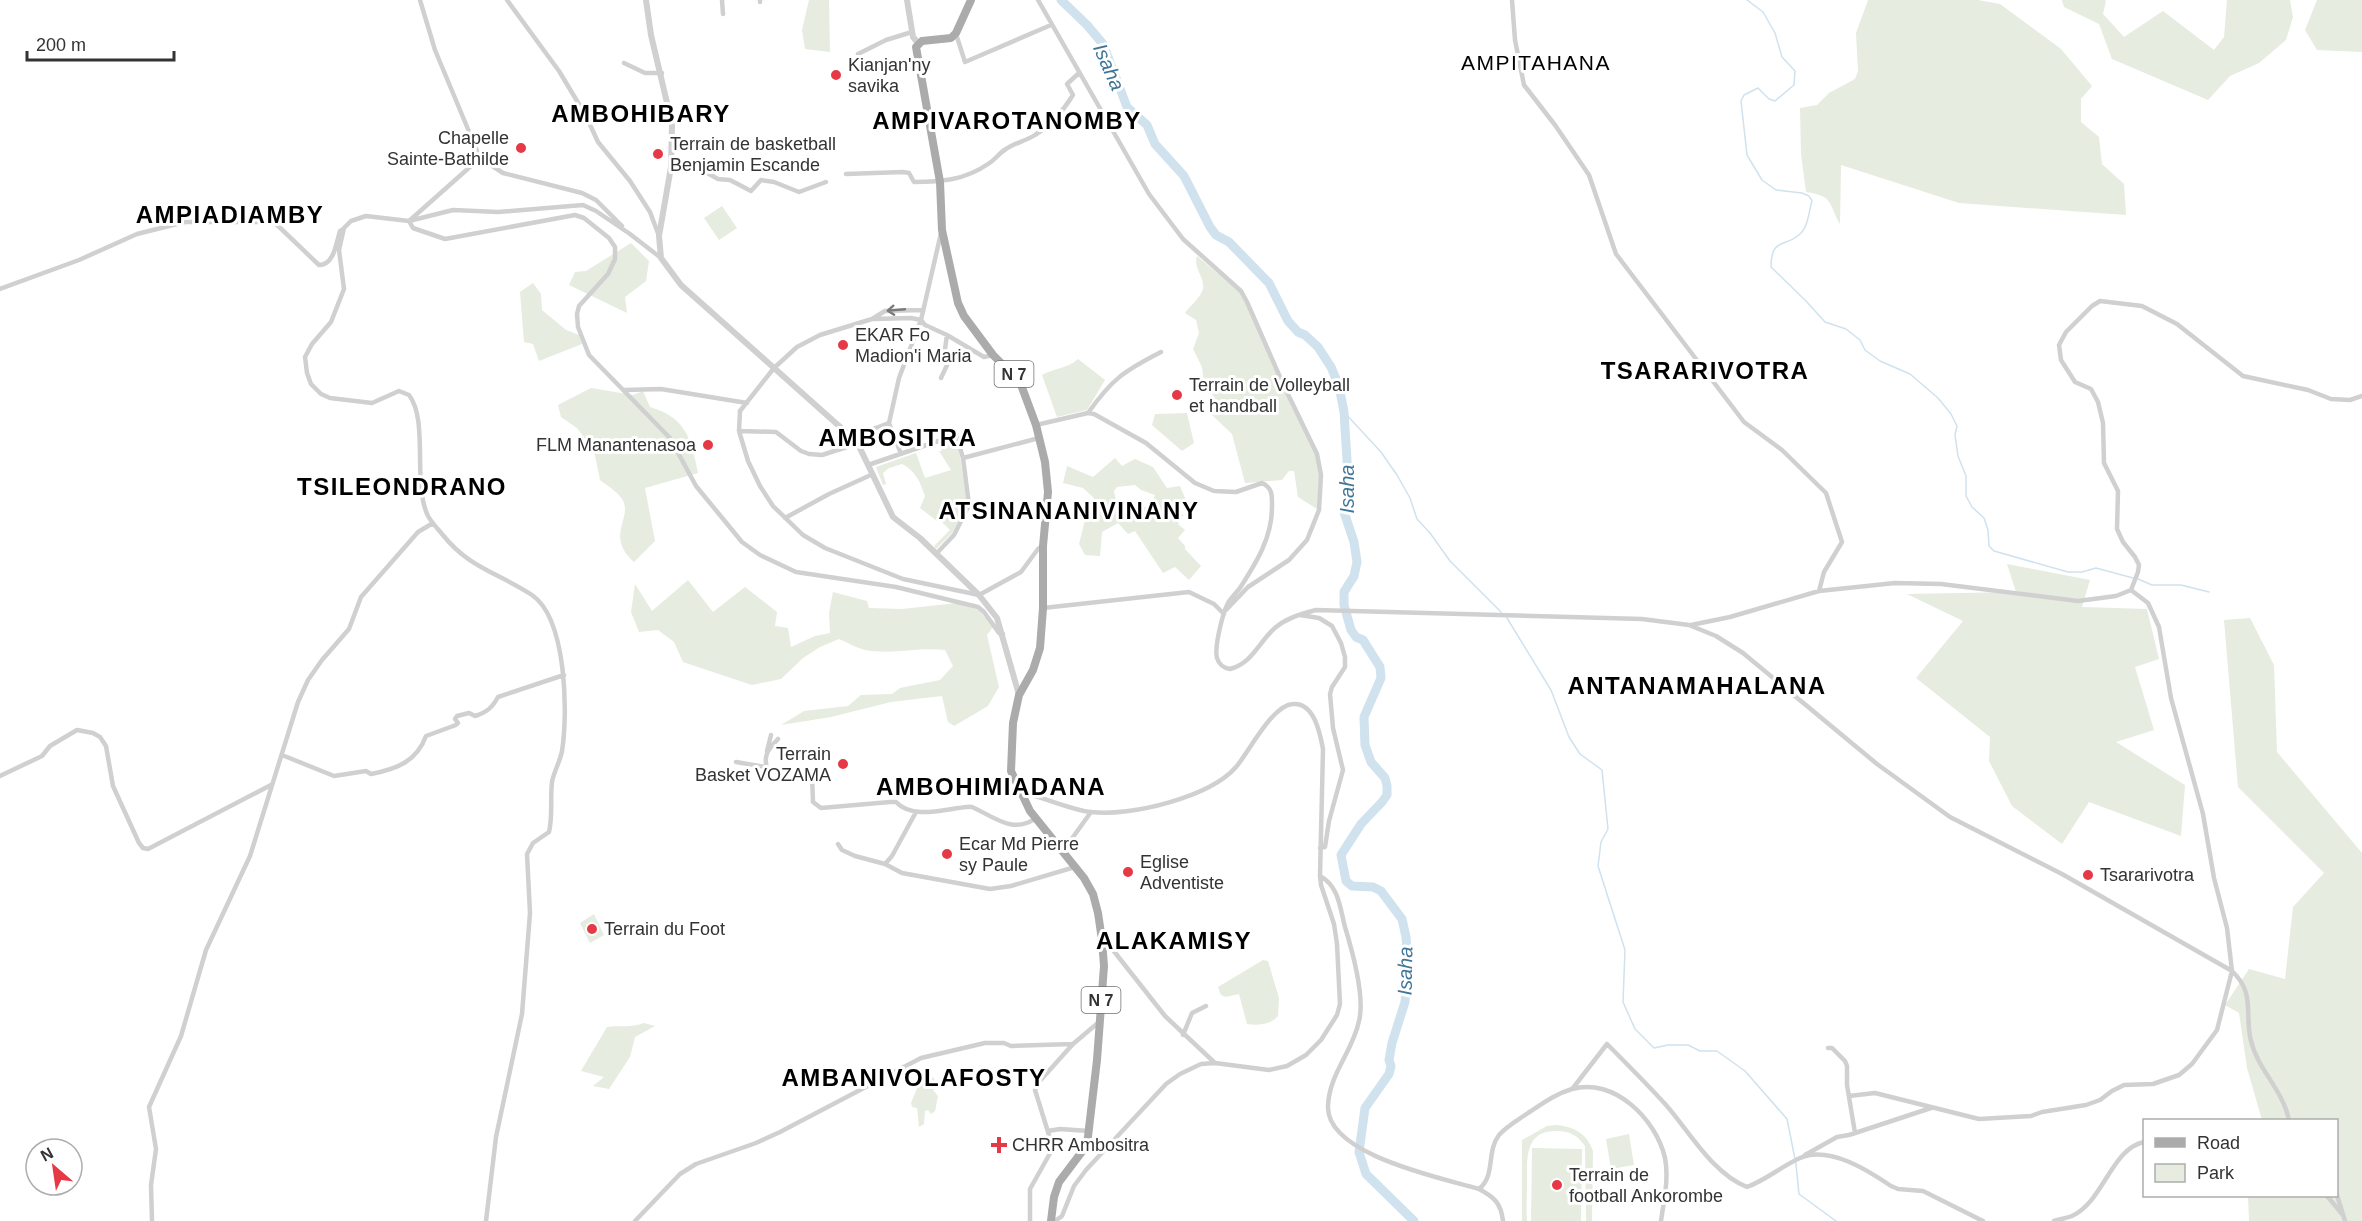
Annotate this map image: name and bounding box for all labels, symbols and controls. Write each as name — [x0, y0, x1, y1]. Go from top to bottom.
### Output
scale bar — [27, 24, 174, 62]
text: 200 m — [36, 35, 86, 55]
water label: Isaha — [1089, 40, 1129, 94]
district label: AMPITAHANA — [1461, 51, 1611, 74]
place label: Kianjan'ny savika — [848, 55, 931, 96]
marker: Kianjan'ny savika — [829, 68, 843, 82]
district label: AMBOHIBARY — [551, 100, 731, 127]
district label: AMPIVAROTANOMBY — [872, 107, 1142, 134]
place label: Chapelle Sainte-Bathilde — [387, 128, 509, 169]
place label: Terrain de basketball Benjamin Escande — [670, 134, 836, 175]
marker: Chapelle Sainte-Bathilde — [514, 141, 528, 155]
marker: Terrain de basketball Benjamin Escande — [651, 147, 665, 161]
district label: AMPIADIAMBY — [136, 201, 324, 228]
one-way arrow — [886, 305, 906, 316]
place label: EKAR Fo Madion'i Maria — [855, 325, 972, 366]
marker: EKAR Fo Madion'i Maria — [836, 338, 850, 352]
district label: TSARARIVOTRA — [1601, 357, 1809, 384]
road number: N 7 — [994, 361, 1034, 387]
place label: Terrain de Volleyball et handball — [1189, 375, 1350, 416]
marker: Terrain de Volleyball et handball — [1170, 388, 1184, 402]
district label: AMBOSITRA — [819, 424, 977, 451]
place label: FLM Manantenasoa — [536, 435, 697, 455]
marker: FLM Manantenasoa — [701, 438, 715, 452]
water label: Isaha — [1336, 465, 1358, 513]
district label: TSILEONDRANO — [297, 473, 507, 500]
district label: ATSINANANIVINANY — [939, 497, 1199, 524]
district label: ANTANAMAHALANA — [1567, 672, 1827, 699]
place label: Terrain Basket VOZAMA — [695, 744, 831, 785]
marker: Terrain Basket VOZAMA — [836, 757, 850, 771]
district label: AMBOHIMIADANA — [876, 773, 1106, 800]
place label: Ecar Md Pierre sy Paule — [959, 834, 1079, 875]
marker: Ecar Md Pierre sy Paule — [940, 847, 954, 861]
place label: Eglise Adventiste — [1140, 852, 1224, 893]
marker: Eglise Adventiste — [1121, 865, 1135, 879]
place label: Tsararivotra — [2100, 865, 2195, 885]
marker: Tsararivotra — [2081, 868, 2095, 882]
place label: Terrain du Foot — [604, 919, 725, 939]
marker: Terrain du Foot — [585, 922, 599, 936]
district label: ALAKAMISY — [1096, 927, 1252, 954]
water label: Isaha — [1394, 946, 1416, 996]
road number: N 7 — [1082, 987, 1120, 1013]
district label: AMBANIVOLAFOSTY — [781, 1064, 1047, 1091]
legend — [2143, 1119, 2338, 1197]
text: Road — [2197, 1133, 2240, 1153]
place label: CHRR Ambositra — [1012, 1135, 1150, 1155]
marker: CHRR Ambositra — [990, 1136, 1008, 1154]
north arrow — [24, 1137, 84, 1197]
text: N — [38, 1144, 56, 1165]
text: Park — [2197, 1163, 2235, 1183]
place label: Terrain de football Ankorombe — [1569, 1165, 1723, 1206]
marker: Terrain de football Ankorombe — [1550, 1178, 1564, 1192]

